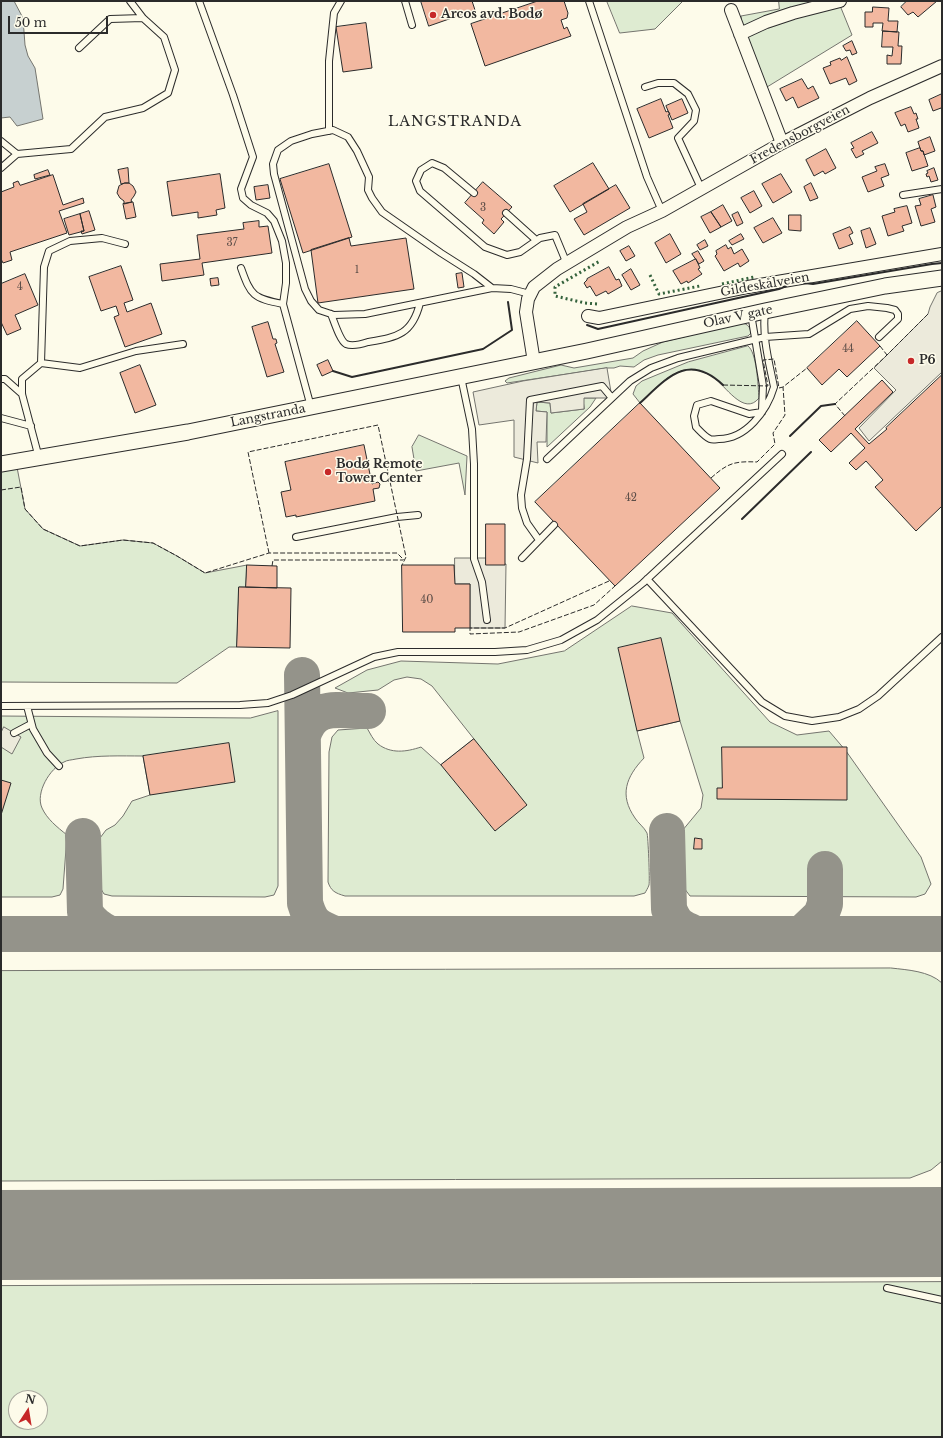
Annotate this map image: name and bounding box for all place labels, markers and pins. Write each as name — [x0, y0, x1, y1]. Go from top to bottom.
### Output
place label: Arcos avd. Bodø — [441, 8, 542, 22]
marker: Arcos avd. Bodø — [428, 10, 438, 20]
place label: P6 — [919, 354, 936, 368]
marker: P6 — [906, 356, 916, 366]
place label: Bodø Remote Tower Center — [336, 458, 422, 486]
marker: Bodø Remote Tower Center — [323, 467, 333, 477]

